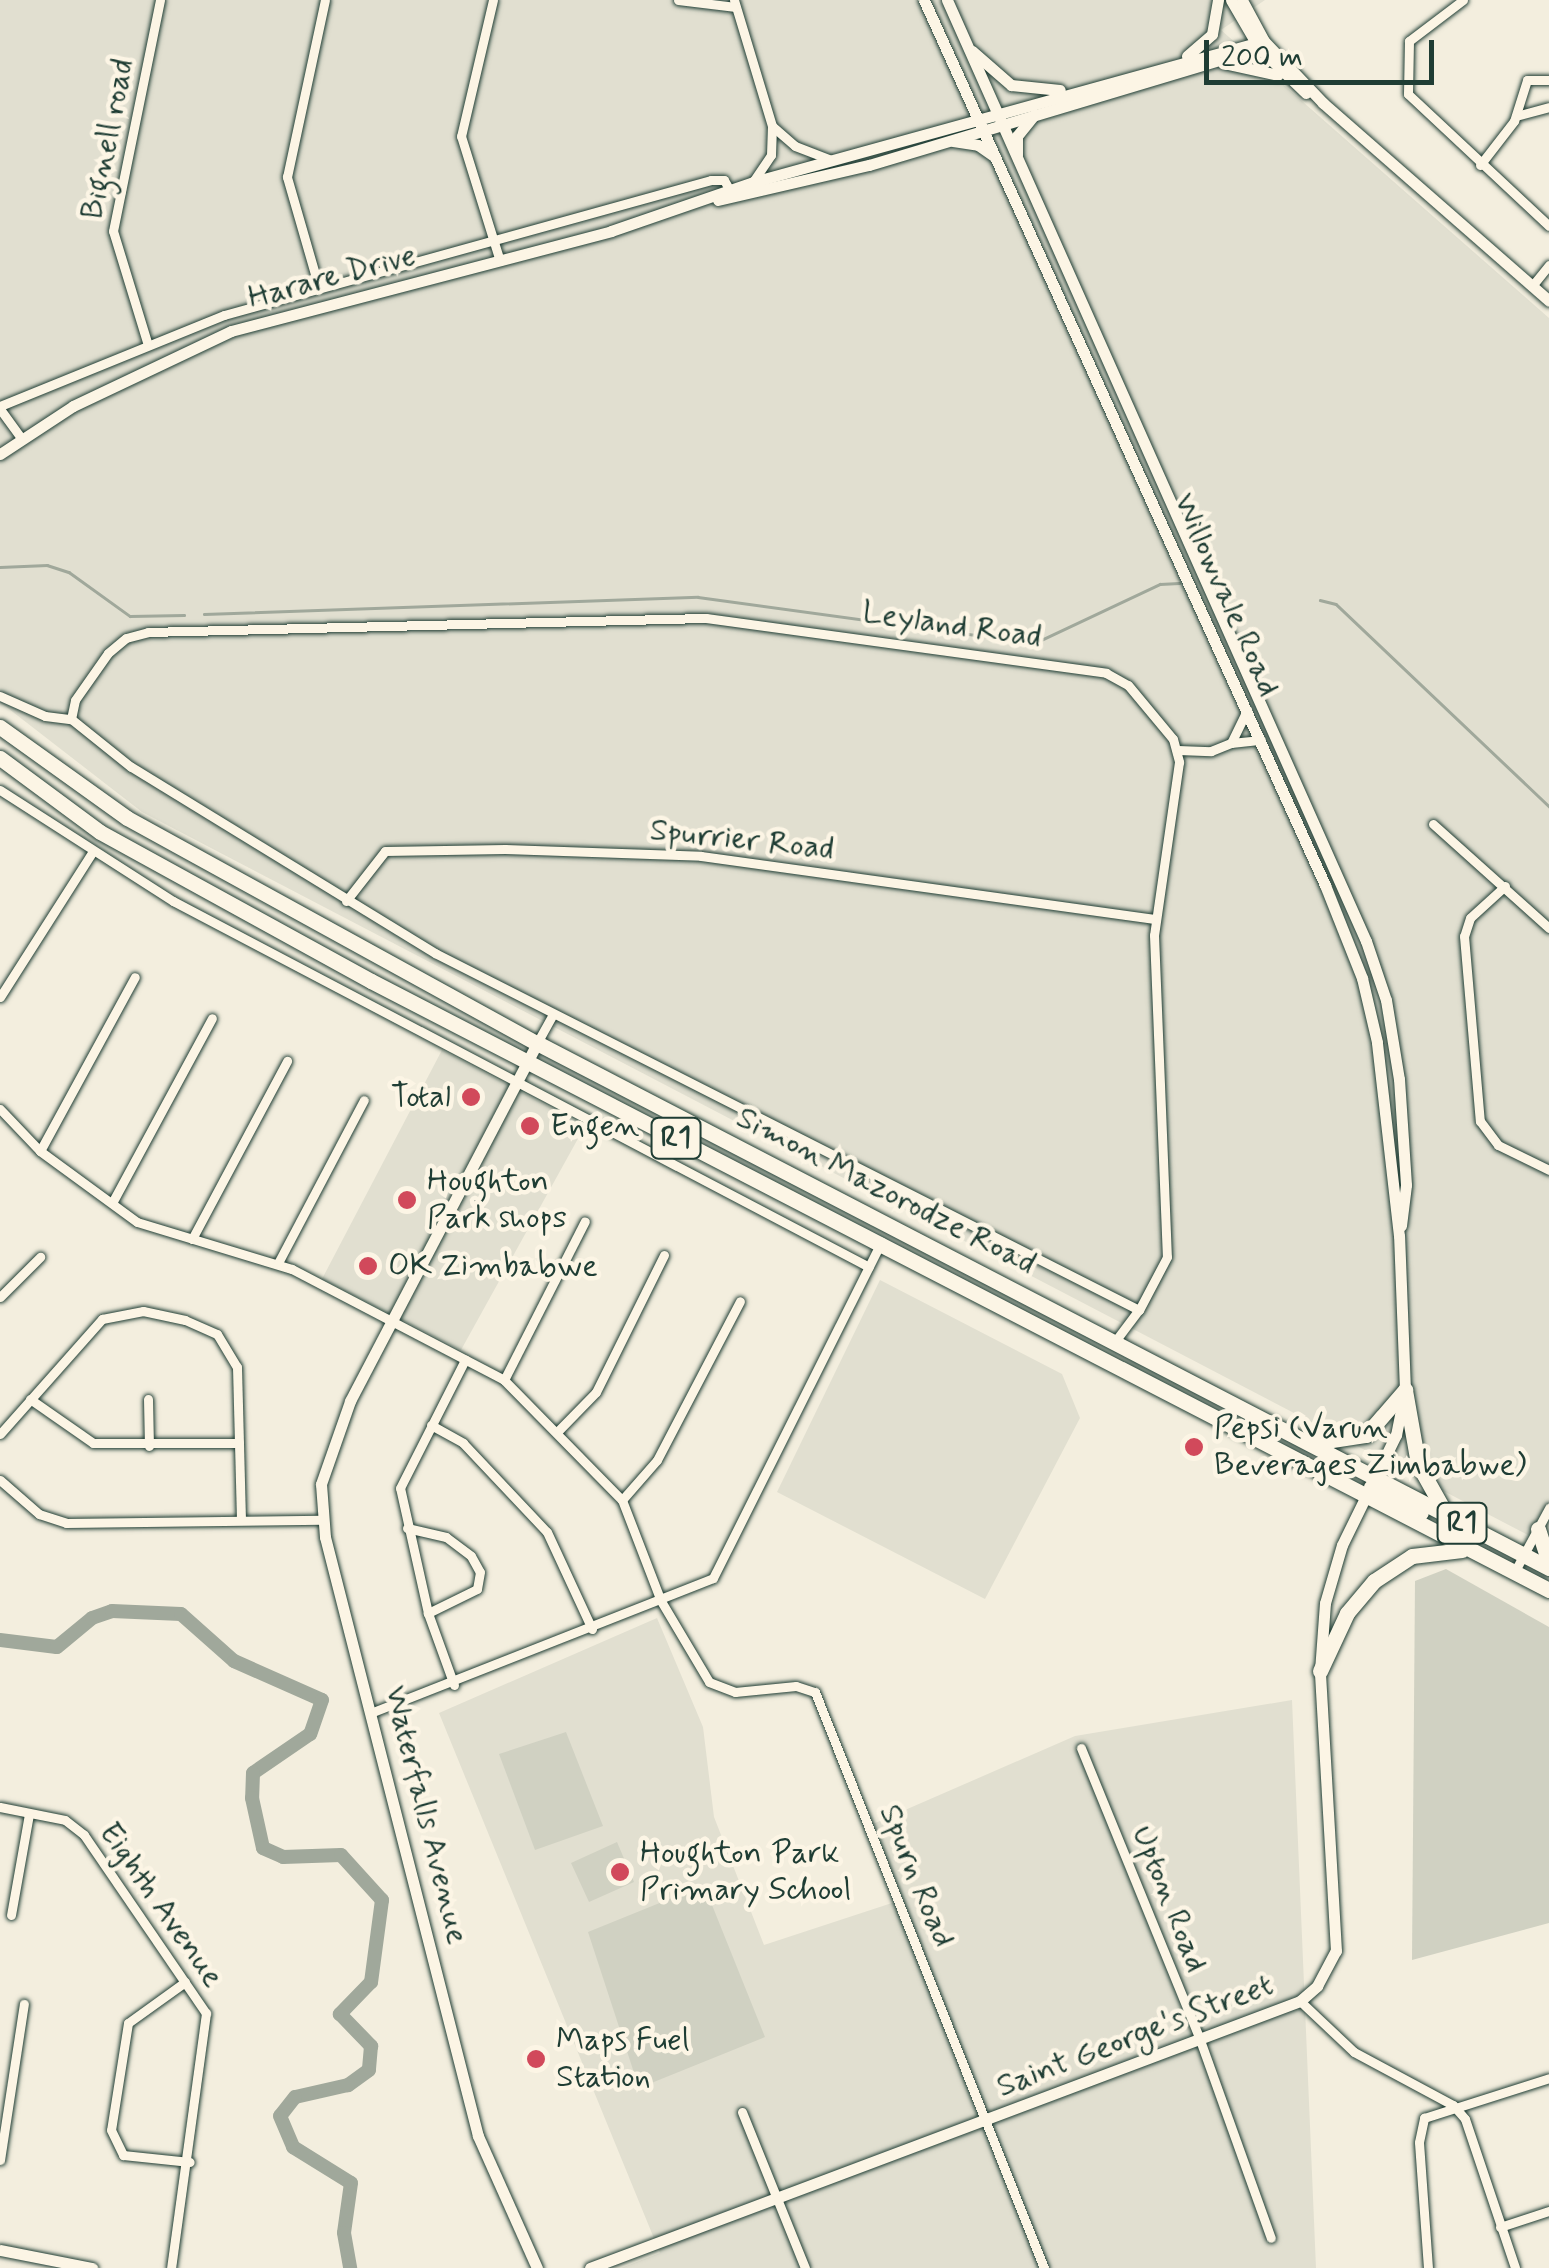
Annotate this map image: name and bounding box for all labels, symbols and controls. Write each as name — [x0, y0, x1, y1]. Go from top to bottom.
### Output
scale bar — [1209, 20, 1439, 82]
text: 200 m — [1221, 38, 1303, 77]
street label: Bignell road — [74, 55, 142, 223]
street label: Harare Drive — [244, 236, 420, 318]
street label: Willowvale Road — [1165, 489, 1287, 701]
street label: Leyland Road — [861, 594, 1043, 656]
street label: Spurrier Road — [649, 811, 835, 869]
place label: Total — [391, 1078, 451, 1116]
marker: Total — [460, 1086, 482, 1108]
street label: Simon Mazorodze Road — [733, 1101, 1039, 1281]
place label: Engen — [550, 1107, 639, 1145]
road number: R1 — [648, 1113, 704, 1163]
marker: Engen — [519, 1115, 541, 1137]
place label: Houghton Park shops — [427, 1163, 567, 1238]
marker: Houghton Park shops — [396, 1189, 418, 1211]
place label: OK Zimbabwe — [388, 1247, 587, 1285]
marker: OK Zimbabwe — [357, 1255, 379, 1277]
place label: Pepsi (Varun Beverages Zimbabwe) — [1214, 1410, 1524, 1485]
marker: Pepsi (Varun Beverages Zimbabwe) — [1183, 1436, 1205, 1458]
road number: R1 — [1434, 1498, 1490, 1548]
street label: Waterfalls Avenue — [376, 1686, 476, 1944]
street label: Spurn Road — [870, 1799, 962, 1953]
street label: Eighth Avenue — [90, 1815, 232, 1995]
street label: Upton Road — [1122, 1820, 1216, 1978]
place label: Houghton Park Primary School — [640, 1835, 851, 1910]
marker: Houghton Park Primary School — [609, 1861, 631, 1883]
street label: Saint George's Street — [989, 1965, 1281, 2107]
place label: Maps Fuel Station — [556, 2022, 689, 2097]
marker: Maps Fuel Station — [525, 2048, 547, 2070]

